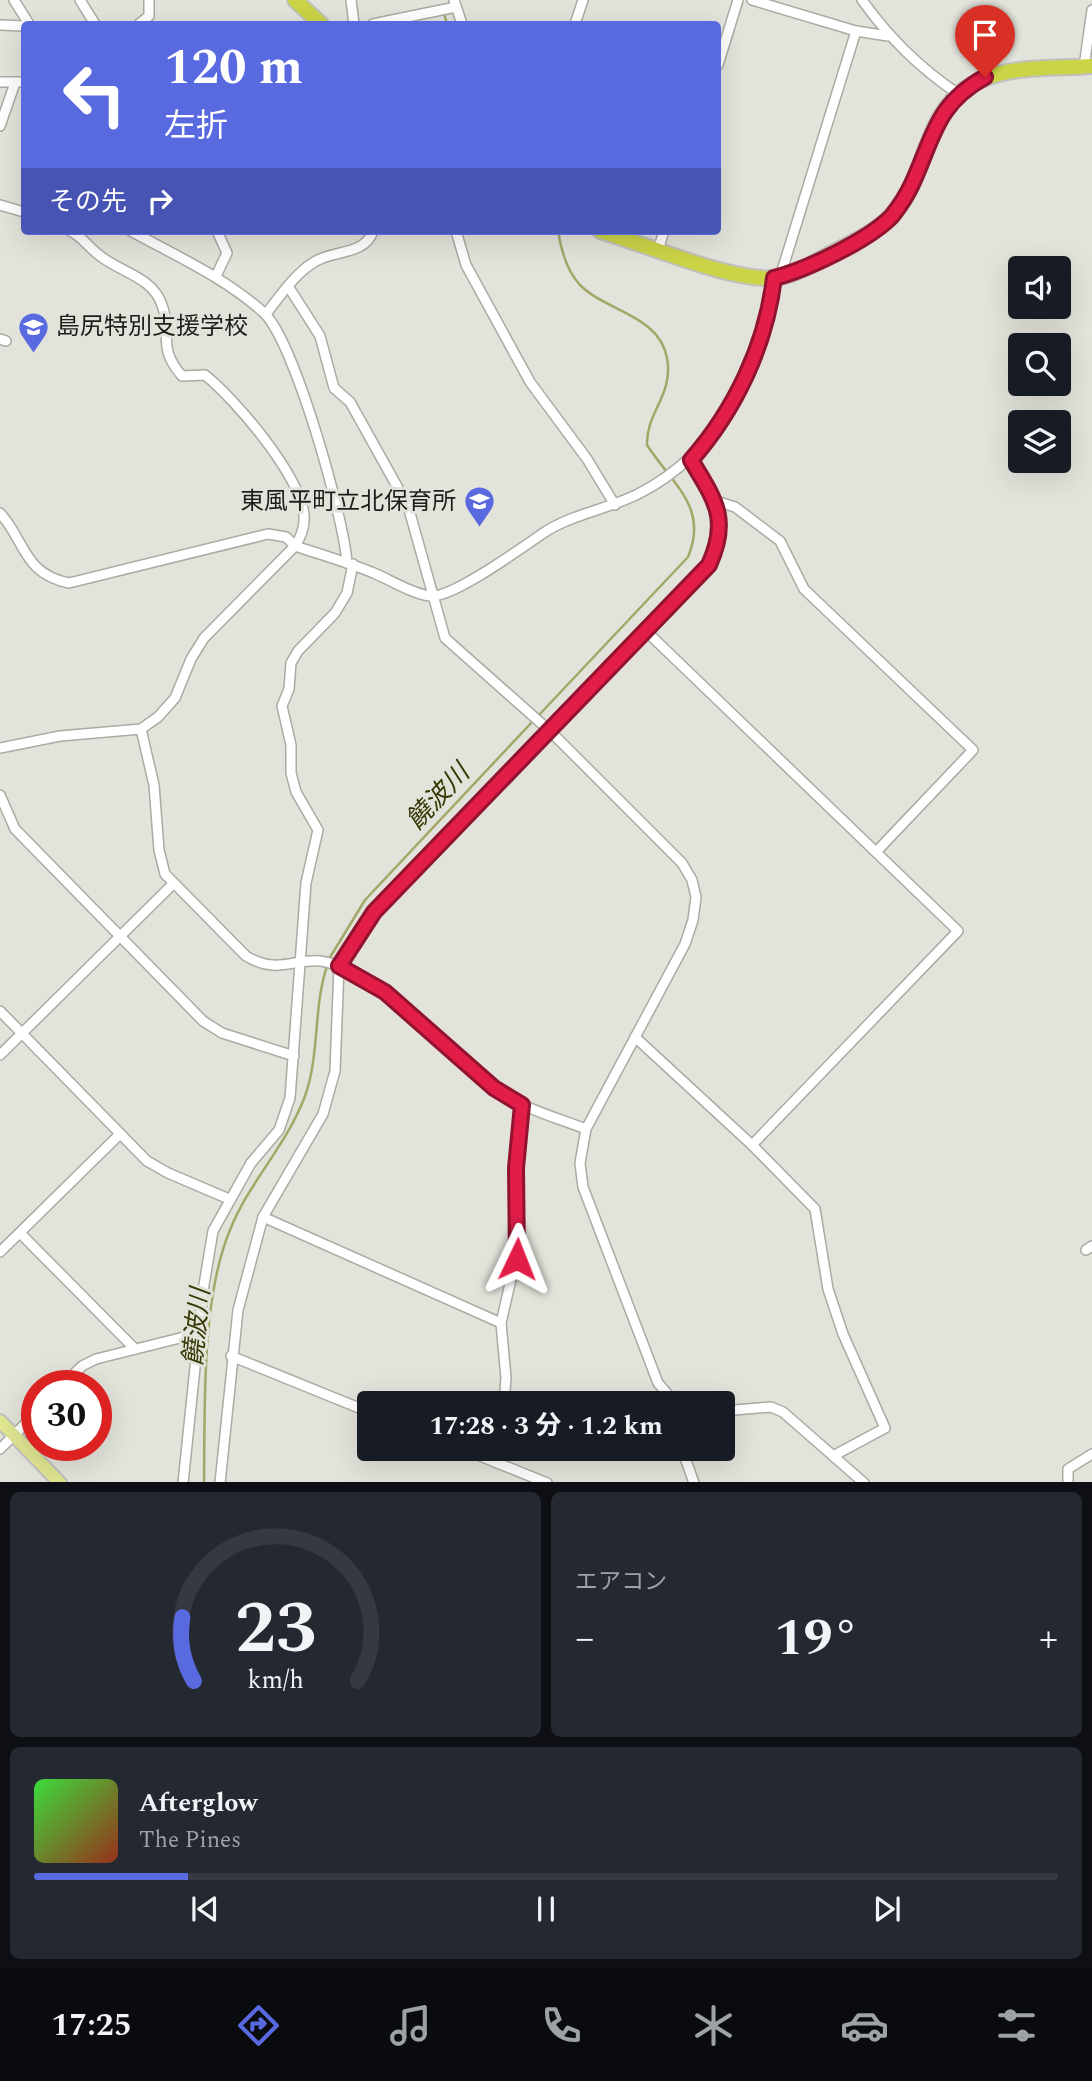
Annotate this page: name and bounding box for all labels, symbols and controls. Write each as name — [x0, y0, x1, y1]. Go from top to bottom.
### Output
pin — [955, 5, 1015, 77]
icon: arrive — [966, 16, 1004, 54]
text: 120 m — [164, 31, 303, 106]
icon: left — [49, 49, 140, 140]
text: 左折 — [164, 102, 228, 151]
text: その先 — [49, 182, 127, 222]
icon: right — [141, 182, 179, 220]
map controls — [1008, 256, 1071, 473]
button: sound — [1008, 256, 1071, 319]
place label: 島尻特別支援学校 — [56, 309, 248, 345]
school or university icon: 島尻特別支援学校 — [16, 310, 50, 354]
button: search — [1008, 333, 1071, 396]
button: layers — [1008, 410, 1071, 473]
place label: 東風平町立北保育所 — [240, 484, 456, 520]
school or university icon: 東風平町立北保育所 — [462, 485, 496, 529]
water label: 饒波川 — [397, 753, 481, 839]
position arrow — [480, 1222, 554, 1296]
water label: 饒波川 — [173, 1283, 221, 1368]
speed limit sign: 30 — [21, 1370, 112, 1461]
text: 17:28 · 3 分 · 1.2 km — [429, 1406, 663, 1446]
text: エアコン — [575, 1565, 667, 1600]
text: 23 — [235, 1574, 316, 1685]
text: 19° — [774, 1599, 859, 1678]
text: − — [575, 1610, 594, 1668]
text: + — [1039, 1610, 1058, 1668]
text: km/h — [247, 1661, 304, 1699]
text: Afterglow — [139, 1783, 258, 1823]
text: The Pines — [139, 1823, 241, 1858]
icon: previous — [186, 1890, 224, 1928]
icon: pause — [527, 1890, 565, 1928]
icon: next — [868, 1890, 906, 1928]
text: 17:25 — [51, 2001, 132, 2050]
icon: directions — [234, 2001, 283, 2050]
icon: music — [386, 2001, 435, 2050]
icon: phone — [537, 2001, 586, 2050]
icon: climate — [689, 2001, 738, 2050]
icon: car — [840, 2001, 889, 2050]
icon: filters — [992, 2001, 1041, 2050]

